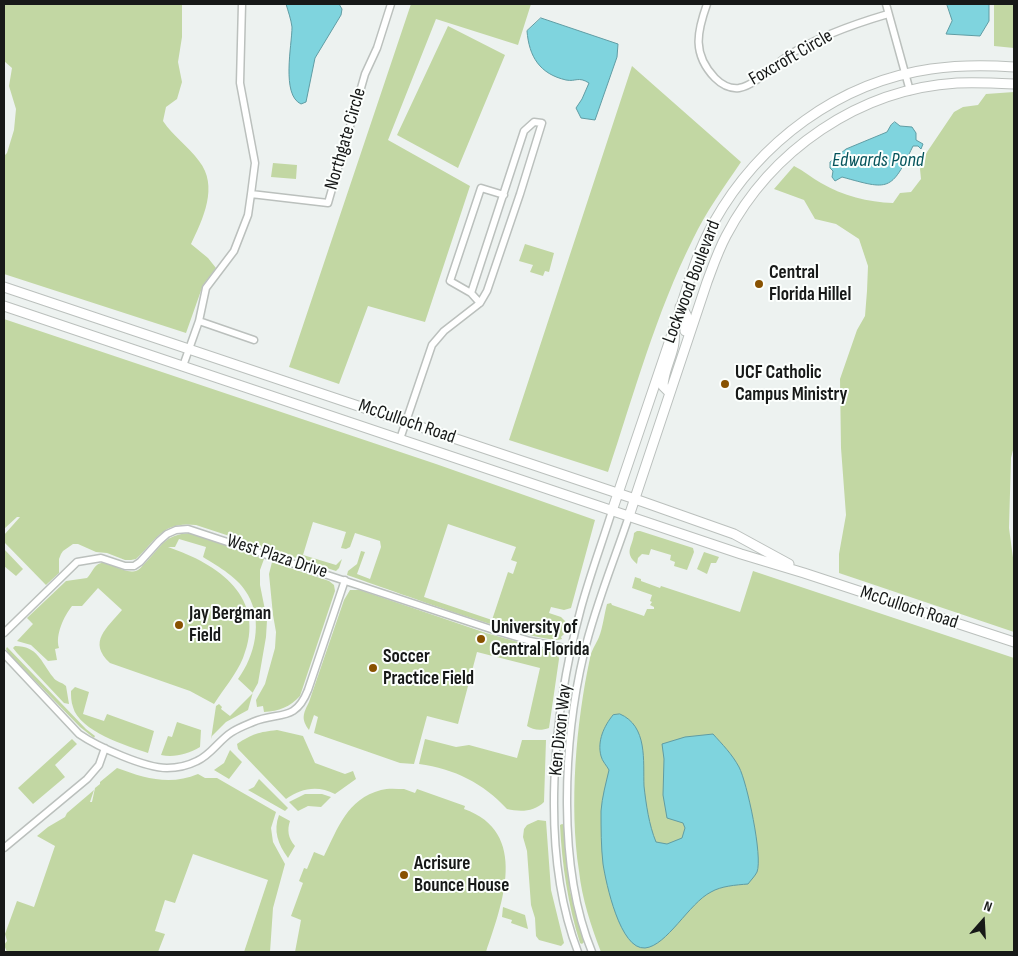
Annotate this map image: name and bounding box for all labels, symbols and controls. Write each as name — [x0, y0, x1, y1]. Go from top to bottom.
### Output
street label: Foxcroft Circle — [745, 25, 837, 91]
street label: Northgate Circle — [321, 85, 371, 193]
water label: Edwards Pond — [832, 149, 924, 173]
street label: Lockwood Boulevard — [658, 217, 726, 347]
place label: Central Florida Hillel — [769, 262, 851, 306]
marker: Central Florida Hillel — [753, 278, 765, 290]
place label: UCF Catholic Campus Ministry — [735, 362, 847, 406]
marker: UCF Catholic Campus Ministry — [719, 378, 731, 390]
street label: McCulloch Road — [355, 395, 459, 449]
street label: West Plaza Drive — [224, 530, 330, 584]
street label: McCulloch Road — [857, 582, 961, 634]
place label: Jay Bergman Field — [189, 603, 271, 647]
place label: University of Central Florida — [491, 617, 589, 661]
marker: Jay Bergman Field — [173, 619, 185, 631]
marker: University of Central Florida — [475, 633, 487, 645]
place label: Soccer Practice Field — [383, 646, 474, 690]
marker: Soccer Practice Field — [367, 662, 379, 674]
street label: Ken Dixon Way — [545, 683, 577, 777]
place label: Acrisure Bounce House — [414, 853, 509, 897]
marker: Acrisure Bounce House — [398, 869, 410, 881]
north arrow — [958, 896, 1008, 946]
text: N — [982, 897, 994, 916]

